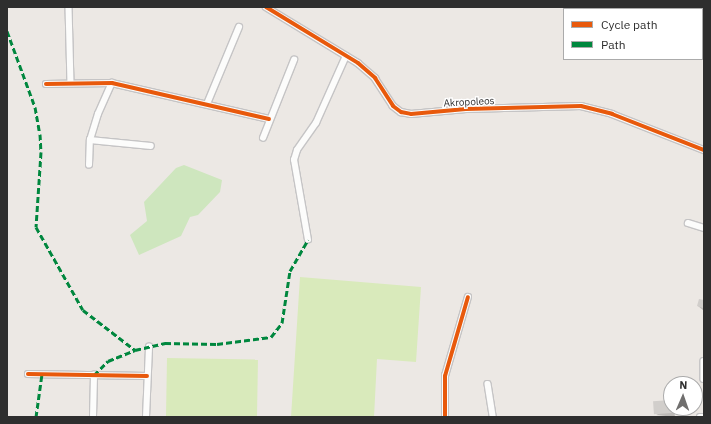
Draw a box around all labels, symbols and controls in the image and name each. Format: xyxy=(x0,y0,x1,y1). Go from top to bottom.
legend xyxy=(563,8,703,60)
text: Cycle path xyxy=(601,17,658,32)
text: Path xyxy=(601,37,626,52)
street label: Akropoleos xyxy=(443,95,495,109)
north arrow xyxy=(663,376,703,416)
text: N xyxy=(679,378,688,392)

